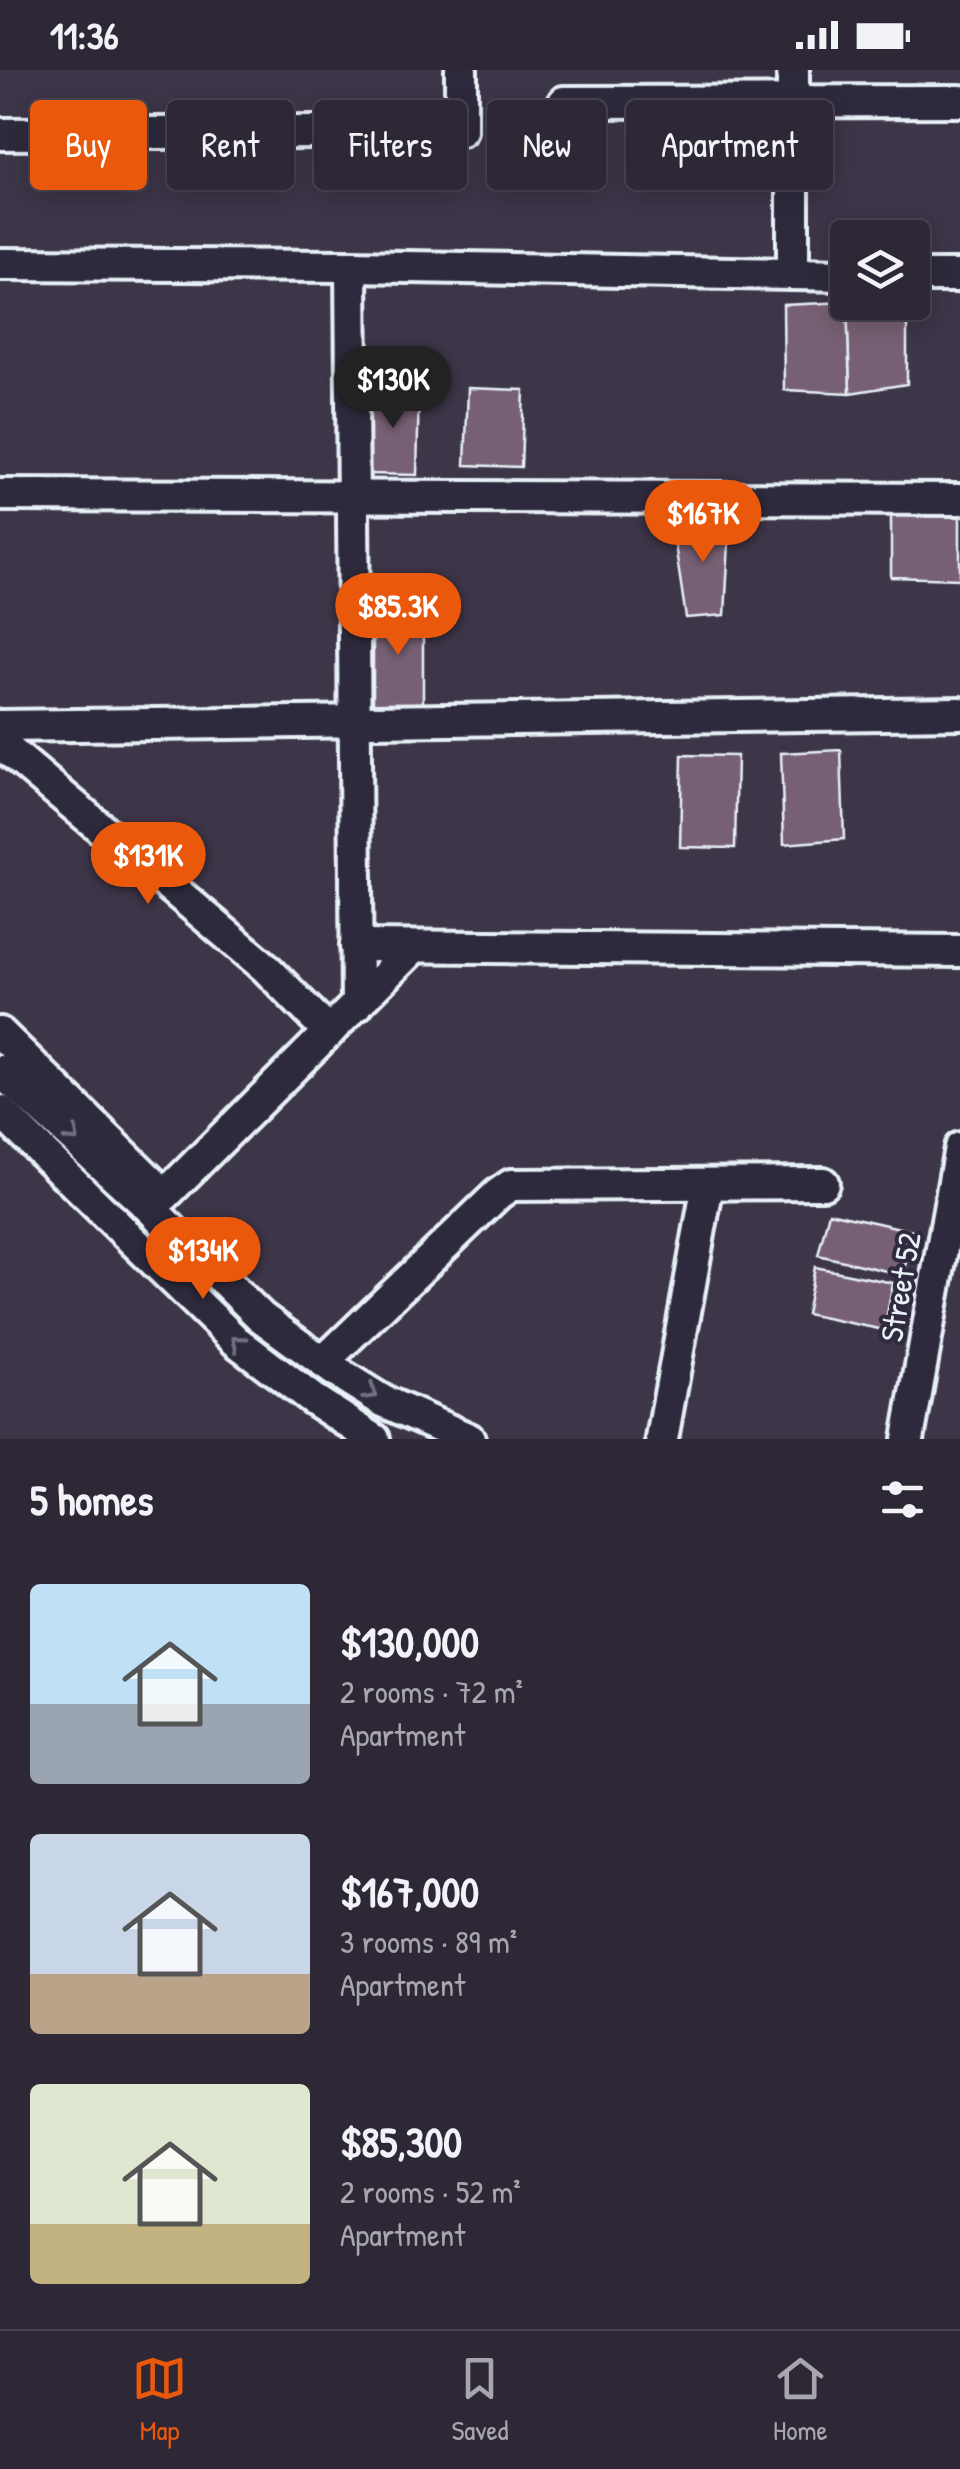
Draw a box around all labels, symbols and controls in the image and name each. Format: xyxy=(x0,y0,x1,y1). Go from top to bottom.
text: 11:36 xyxy=(50,9,119,61)
chip: Buy xyxy=(30,100,147,190)
chip: Rent xyxy=(167,100,294,190)
chip: Filters xyxy=(314,100,467,190)
chip: New xyxy=(487,100,606,190)
chip: Apartment xyxy=(626,100,833,190)
map controls xyxy=(830,220,930,320)
button: layers xyxy=(830,220,930,320)
pin: $130K xyxy=(323,346,463,431)
text: $130K xyxy=(356,357,430,400)
pin: $167K xyxy=(633,480,773,565)
text: $167K xyxy=(666,491,740,534)
pin: $85.3K xyxy=(317,573,479,658)
text: $85.3K xyxy=(357,584,439,627)
pin: $131K xyxy=(78,822,218,907)
text: $131K xyxy=(113,833,183,876)
one-way arrow xyxy=(61,1125,79,1143)
pin: $134K xyxy=(133,1217,273,1302)
text: $134K xyxy=(168,1228,238,1271)
street label: Street 52 xyxy=(869,1229,931,1345)
one-way arrow xyxy=(231,1335,249,1353)
one-way arrow xyxy=(360,1381,378,1400)
text: 5 homes xyxy=(30,1471,153,1528)
icon: filters xyxy=(875,1472,930,1527)
text: $130,000 xyxy=(340,1613,479,1670)
icon: home xyxy=(110,1624,230,1744)
text: 2 rooms · 72 m² xyxy=(340,1670,523,1713)
text: Apartment xyxy=(340,1713,465,1756)
text: $167,000 xyxy=(340,1863,479,1920)
icon: home xyxy=(110,1874,230,1994)
text: 3 rooms · 89 m² xyxy=(340,1920,517,1963)
text: Apartment xyxy=(340,1963,465,2006)
text: $85,300 xyxy=(340,2113,462,2170)
icon: home xyxy=(110,2124,230,2244)
text: 2 rooms · 52 m² xyxy=(340,2170,521,2213)
text: Apartment xyxy=(340,2213,465,2256)
tab: Map xyxy=(132,2351,187,2449)
tab: Saved xyxy=(451,2351,509,2449)
tab: Home xyxy=(773,2351,828,2449)

